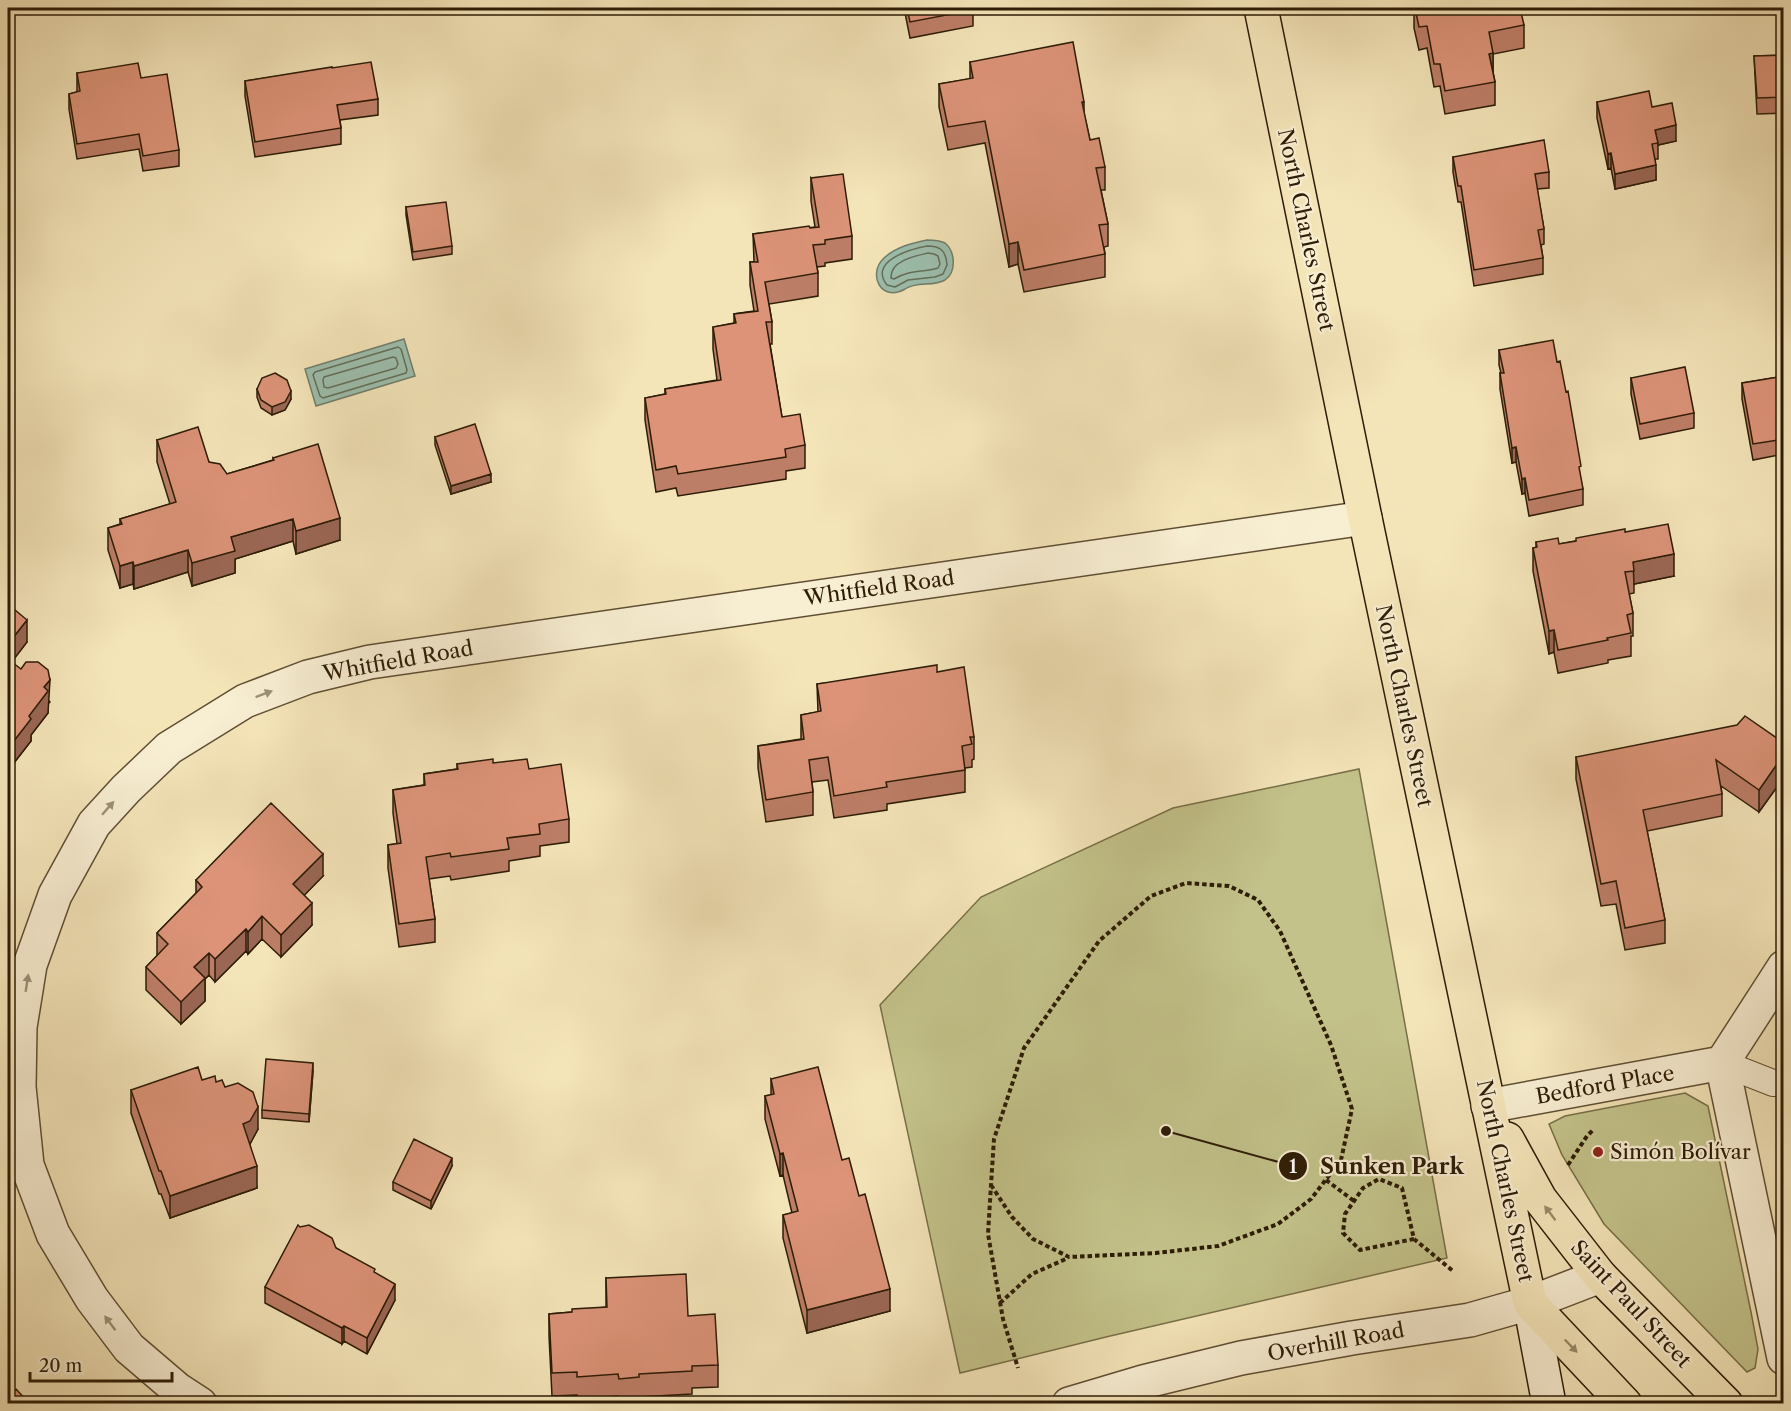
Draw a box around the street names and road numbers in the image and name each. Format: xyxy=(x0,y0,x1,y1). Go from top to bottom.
street label: North Charles Street xyxy=(1273,126,1340,334)
street label: Whitfield Road xyxy=(801,565,956,611)
street label: North Charles Street xyxy=(1371,602,1438,810)
street label: Whitfield Road xyxy=(320,635,475,686)
street label: Bedford Place xyxy=(1534,1060,1676,1109)
street label: North Charles Street xyxy=(1472,1077,1539,1285)
street label: Saint Paul Street xyxy=(1566,1235,1697,1373)
street label: Overhill Road xyxy=(1266,1317,1406,1366)

